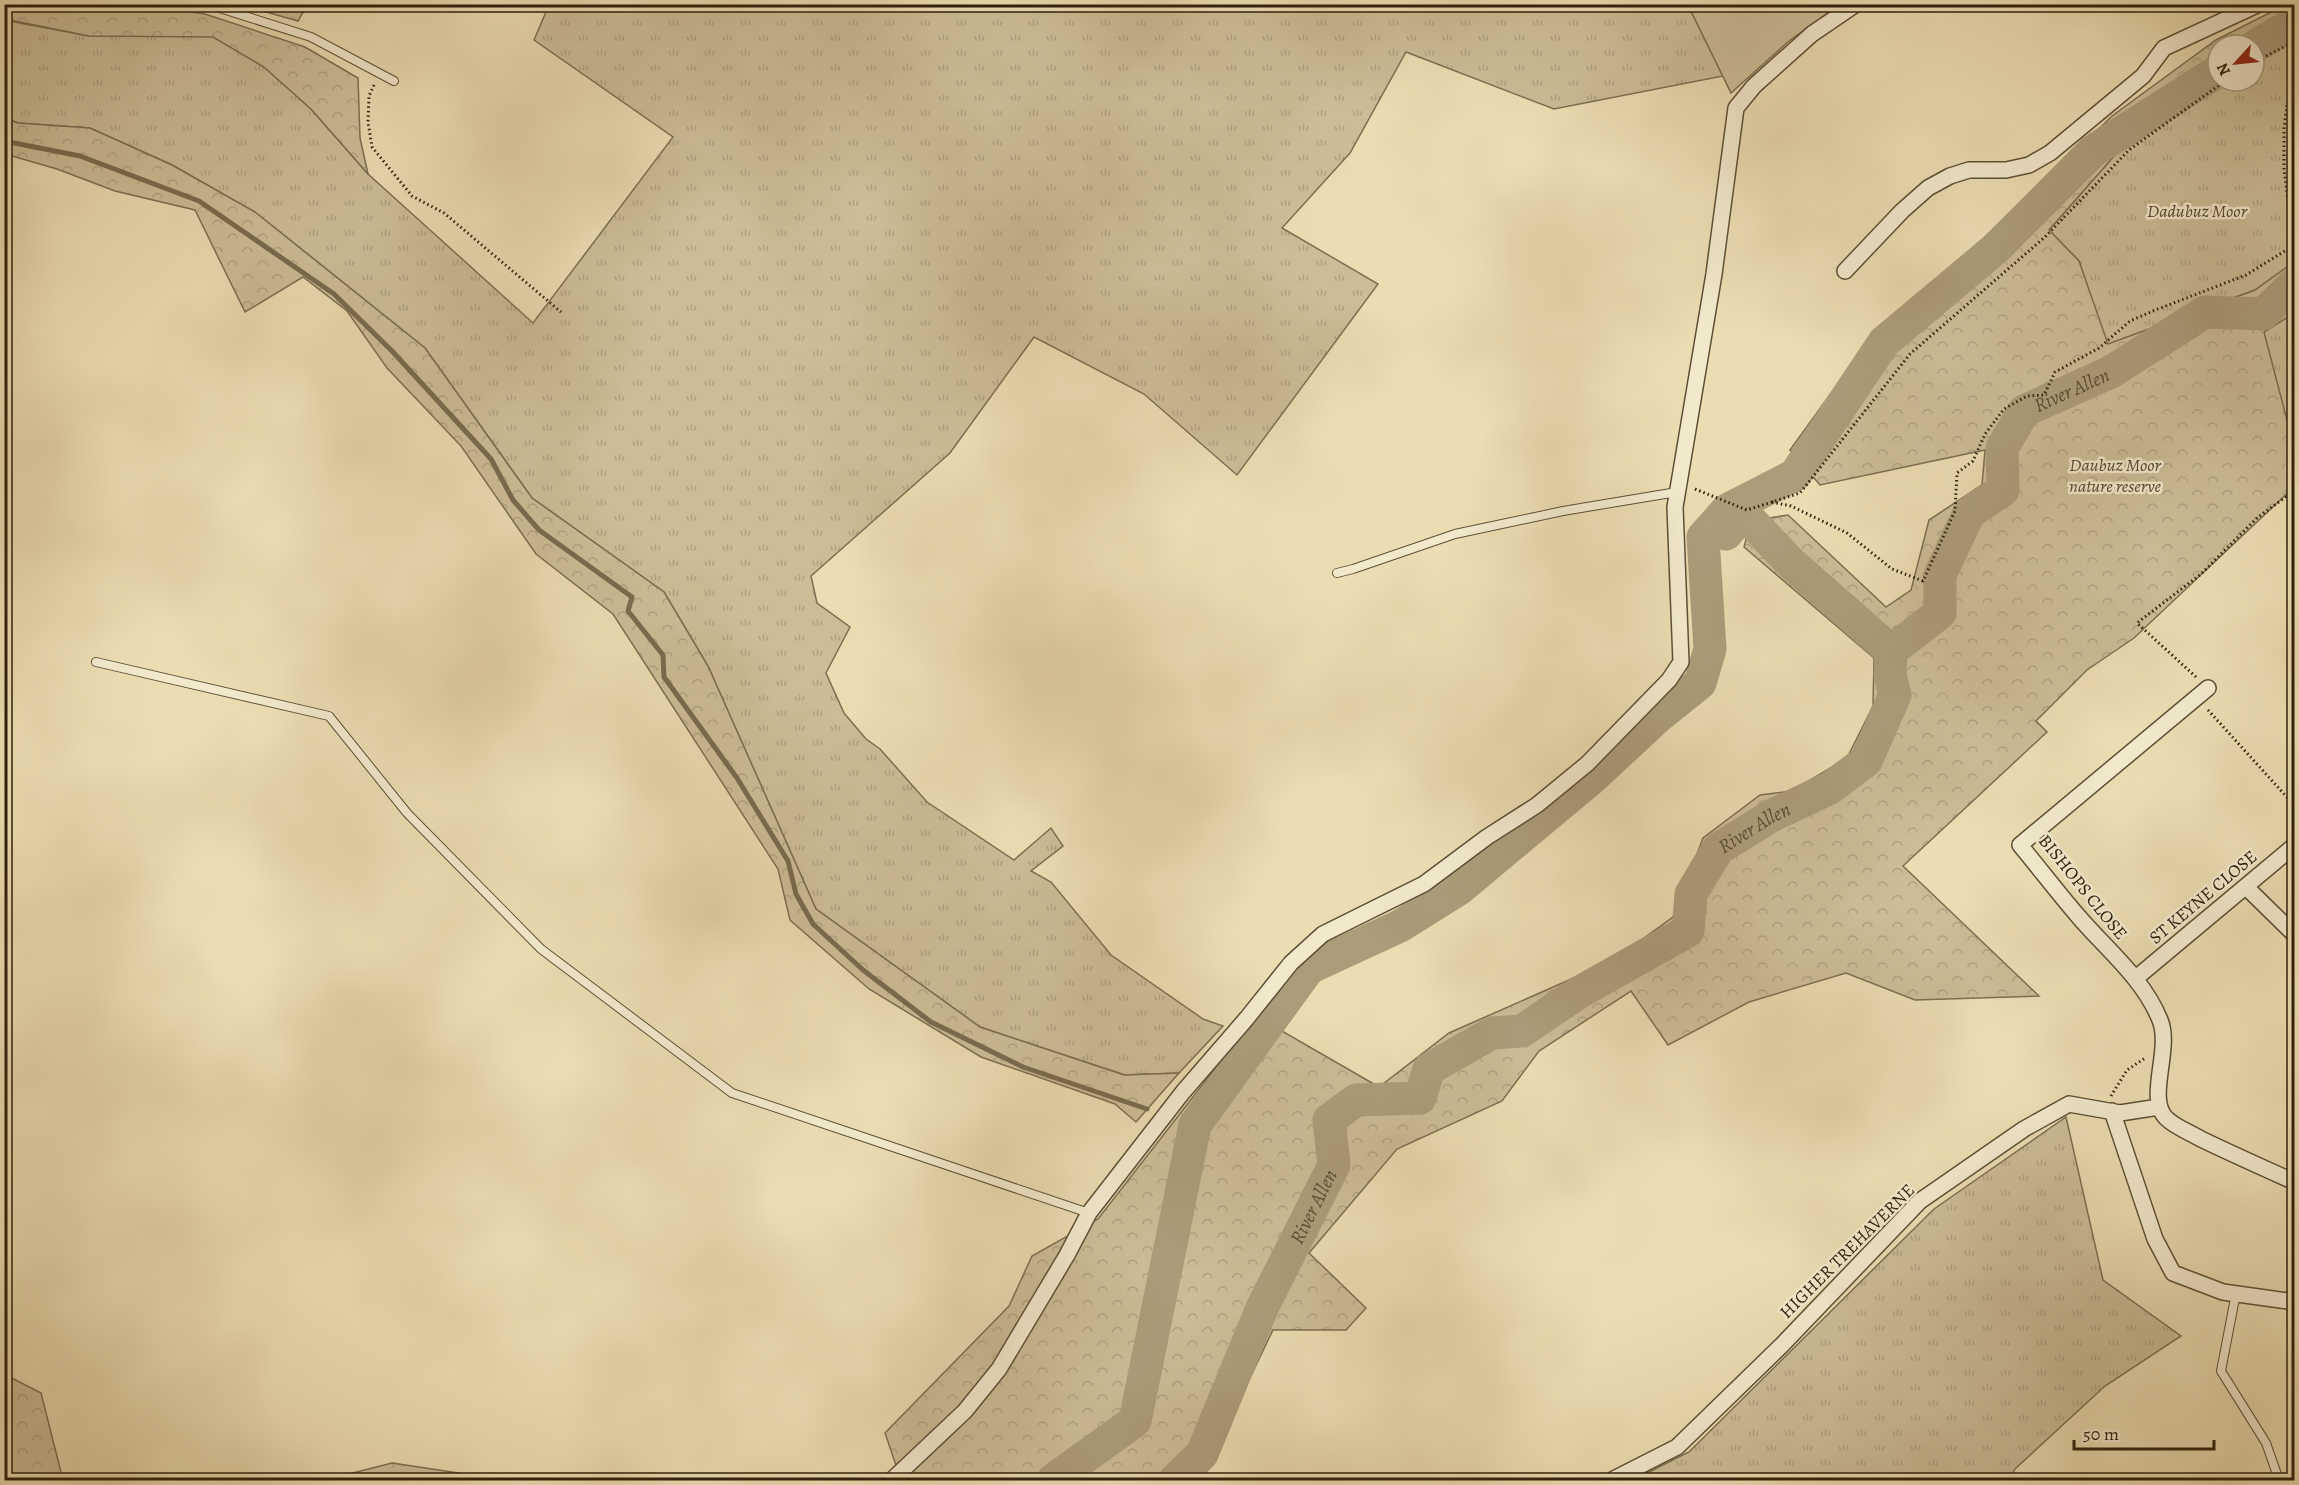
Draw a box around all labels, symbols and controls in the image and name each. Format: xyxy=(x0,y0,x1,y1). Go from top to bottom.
north arrow xyxy=(2206,33,2266,93)
text: N xyxy=(2211,59,2236,80)
park label: Dadubuz Moor xyxy=(2147,199,2248,223)
water label: River Allen xyxy=(2029,361,2114,418)
park label: Daubuz Moor nature reserve xyxy=(2069,453,2162,498)
water label: River Allen xyxy=(1713,795,1795,859)
street label: BISHOPS CLOSE xyxy=(2033,829,2133,945)
street label: ST KEYNE CLOSE xyxy=(2144,845,2262,949)
water label: River Allen xyxy=(1283,1165,1343,1248)
street label: HIGHER TREHAVERNE xyxy=(1774,1178,1920,1324)
scale bar xyxy=(2074,1413,2214,1451)
text: 50 m xyxy=(2083,1422,2119,1446)

